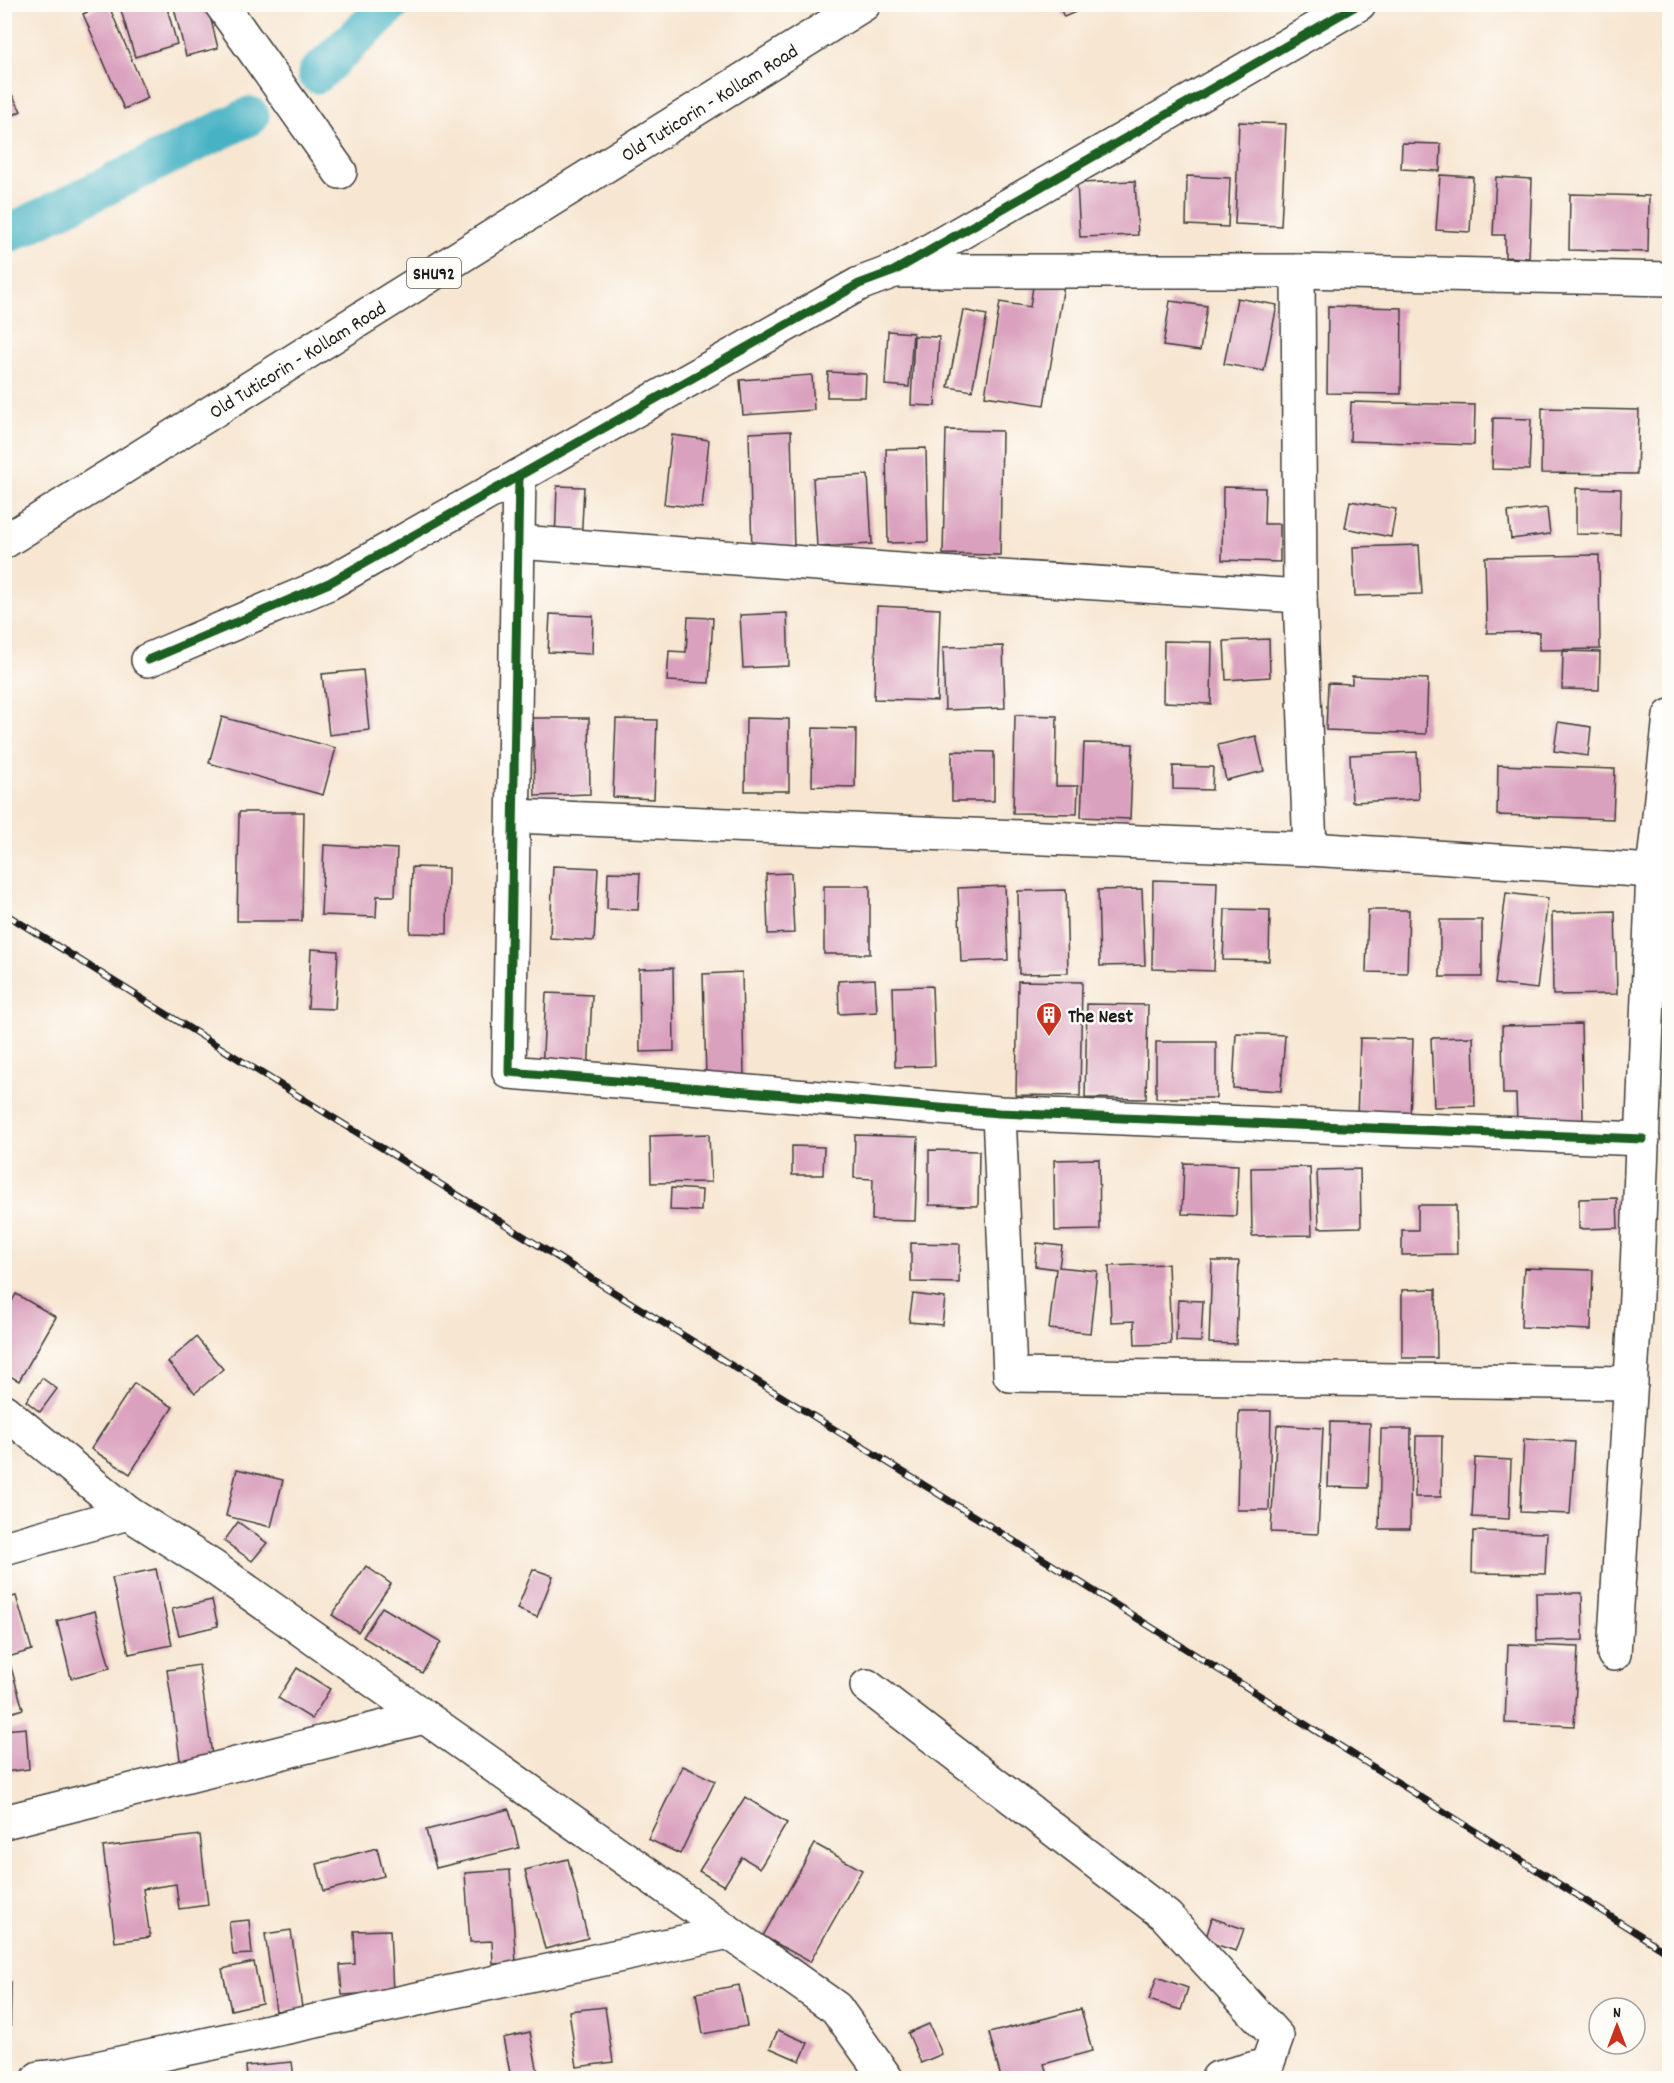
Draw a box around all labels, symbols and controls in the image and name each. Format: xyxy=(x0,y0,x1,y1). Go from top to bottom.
street label: Old Tuticorin - Kollam Road xyxy=(617,39,804,170)
road number: SHU92 xyxy=(407,258,461,288)
street label: Old Tuticorin - Kollam Road xyxy=(205,296,392,427)
building icon: The Nest xyxy=(1034,1000,1064,1038)
place label: The Nest xyxy=(1068,1004,1134,1032)
north arrow xyxy=(1587,1996,1647,2056)
text: N xyxy=(1613,2002,1621,2025)

